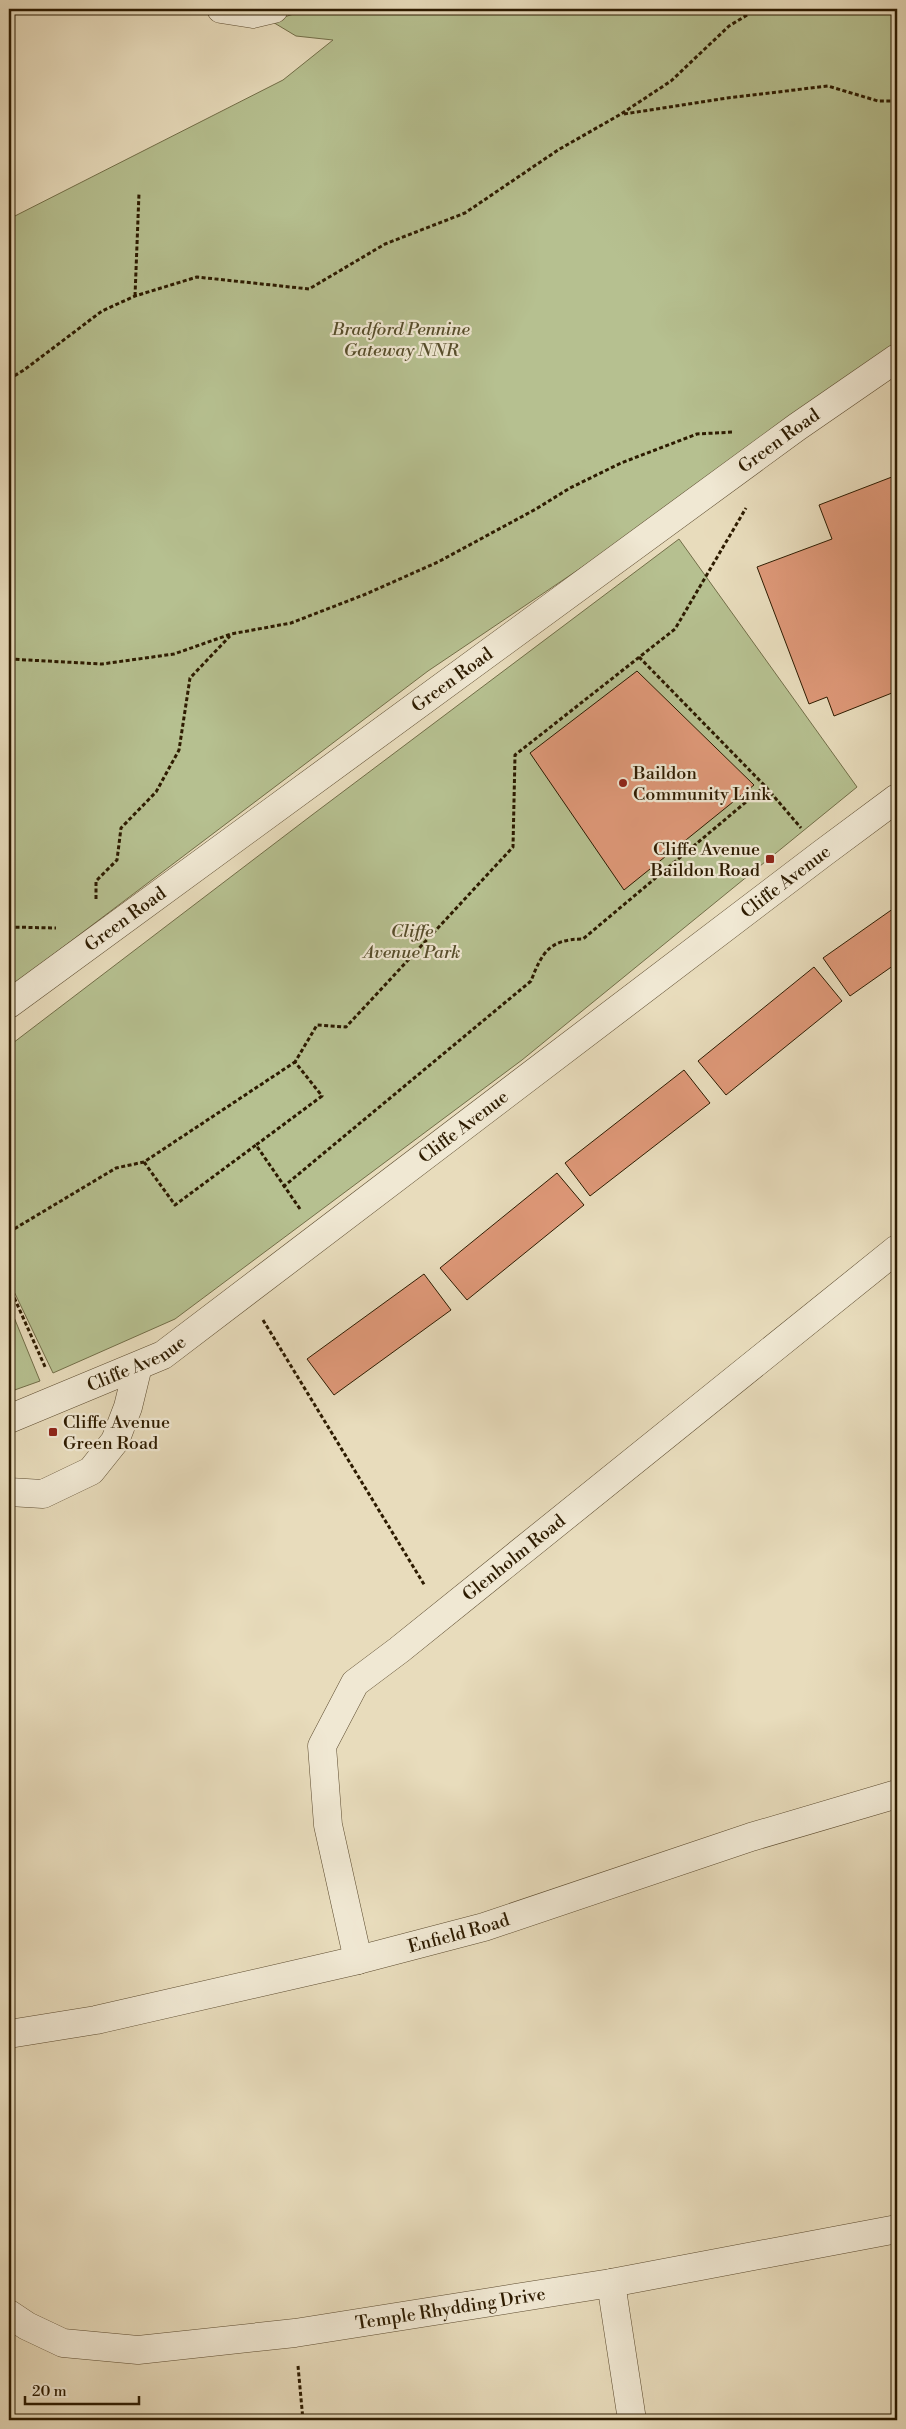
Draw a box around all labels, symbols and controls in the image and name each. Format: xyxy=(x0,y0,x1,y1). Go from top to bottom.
park label: Bradford Pennine Gateway NNR xyxy=(331,318,471,362)
street label: Green Road xyxy=(733,403,825,478)
street label: Green Road xyxy=(407,642,498,717)
place label: Baildon Community Link xyxy=(632,762,772,806)
marker: Baildon Community Link xyxy=(617,777,629,789)
place label: Cliffe Avenue Baildon Road xyxy=(649,838,761,882)
street label: Cliffe Avenue xyxy=(736,840,835,923)
marker: Cliffe Avenue Baildon Road xyxy=(764,853,776,865)
street label: Green Road xyxy=(80,881,171,956)
park label: Cliffe Avenue Park xyxy=(362,920,460,964)
street label: Cliffe Avenue xyxy=(414,1085,513,1168)
street label: Cliffe Avenue xyxy=(83,1330,190,1397)
place label: Cliffe Avenue Green Road xyxy=(63,1411,170,1455)
marker: Cliffe Avenue Green Road xyxy=(47,1426,59,1438)
street label: Glenholm Road xyxy=(458,1509,571,1606)
street label: Enfield Road xyxy=(405,1908,513,1958)
street label: Temple Rhydding Drive xyxy=(354,2282,547,2335)
scale bar xyxy=(25,2374,139,2406)
text: 20 m xyxy=(32,2382,67,2401)

